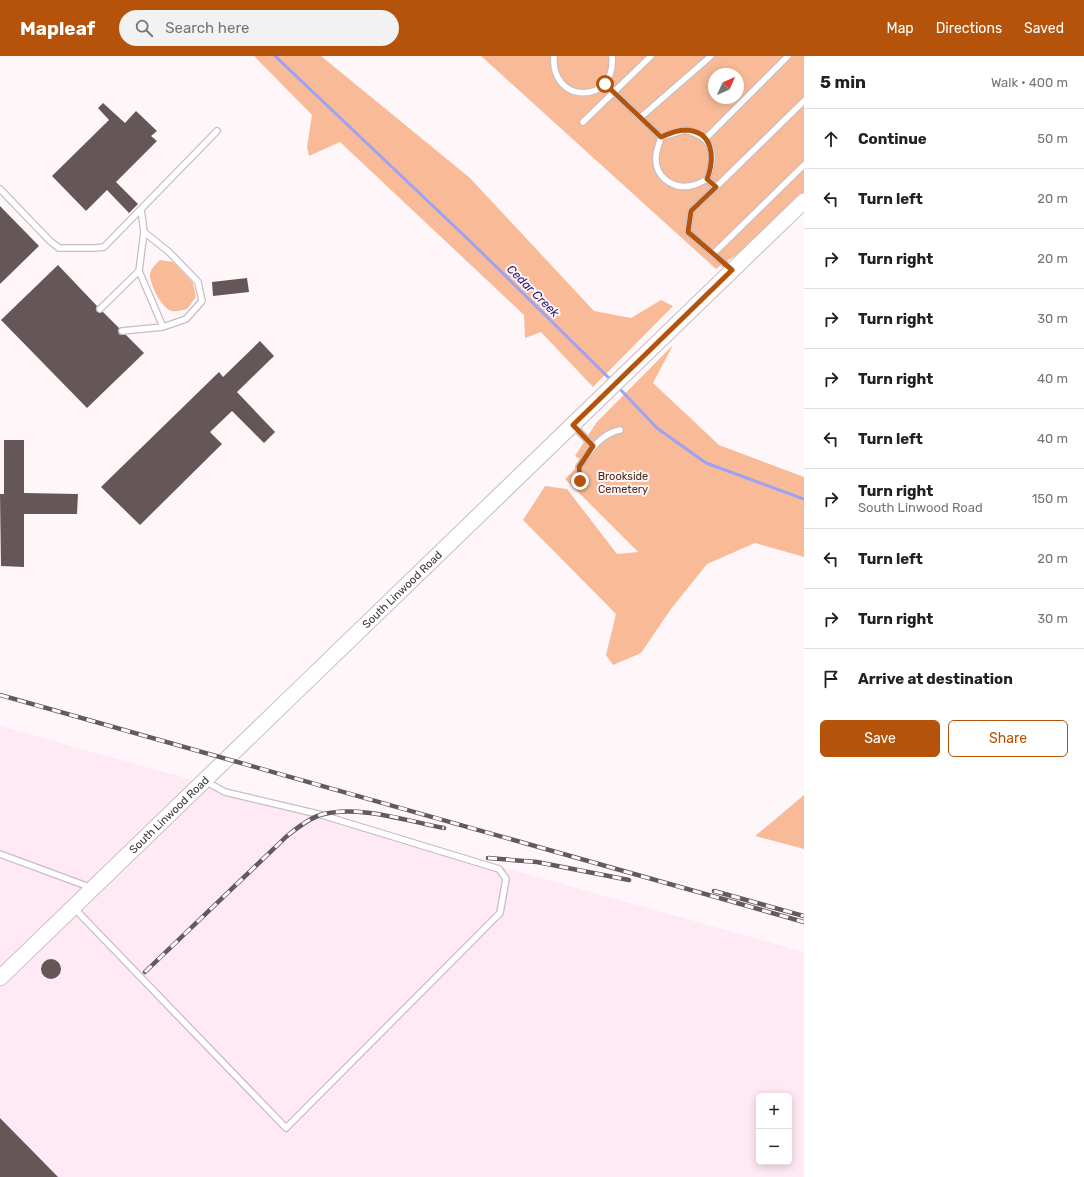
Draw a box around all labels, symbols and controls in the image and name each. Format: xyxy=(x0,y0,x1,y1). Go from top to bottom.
search box xyxy=(119,10,399,46)
text: Mapleaf xyxy=(20,17,95,40)
icon: search xyxy=(133,17,155,39)
text: Search here xyxy=(165,19,249,37)
text: Map xyxy=(887,20,914,37)
text: Directions xyxy=(936,20,1002,37)
text: Saved xyxy=(1024,20,1064,37)
north arrow xyxy=(708,68,744,104)
text: 5 min xyxy=(820,72,866,92)
route start xyxy=(596,75,614,93)
text: Walk · 400 m xyxy=(991,75,1068,90)
icon: ahead xyxy=(820,128,842,150)
text: Continue xyxy=(858,130,927,148)
text: 50 m xyxy=(1037,131,1068,146)
icon: left xyxy=(820,188,842,210)
text: Turn left xyxy=(858,190,923,208)
text: 20 m xyxy=(1037,191,1068,206)
icon: right xyxy=(820,248,842,270)
text: Turn right xyxy=(858,250,933,268)
text: 20 m xyxy=(1037,251,1068,266)
water label: Cedar Creek xyxy=(504,262,563,321)
icon: right xyxy=(820,308,842,330)
text: Turn right xyxy=(858,310,933,328)
text: 30 m xyxy=(1037,311,1068,326)
icon: right xyxy=(820,368,842,390)
text: Turn right xyxy=(858,370,933,388)
text: 40 m xyxy=(1037,371,1068,386)
icon: left xyxy=(820,428,842,450)
text: Turn left xyxy=(858,430,923,448)
text: 40 m xyxy=(1037,431,1068,446)
park label: Brookside Cemetery xyxy=(598,470,648,496)
route end xyxy=(571,472,589,490)
text: Turn right xyxy=(858,482,933,500)
icon: right xyxy=(820,488,842,510)
text: 150 m xyxy=(1032,491,1068,506)
text: South Linwood Road xyxy=(858,500,983,515)
street label: South Linwood Road xyxy=(359,548,444,631)
icon: left xyxy=(820,548,842,570)
text: Turn left xyxy=(858,550,923,568)
text: 20 m xyxy=(1037,551,1068,566)
icon: right xyxy=(820,608,842,630)
text: Turn right xyxy=(858,610,933,628)
text: 30 m xyxy=(1037,611,1068,626)
icon: arrive xyxy=(820,668,842,690)
text: Arrive at destination xyxy=(858,670,1013,688)
button: Save xyxy=(820,720,940,757)
button: Share xyxy=(948,720,1068,757)
street label: South Linwood Road xyxy=(126,773,211,856)
map controls xyxy=(756,1093,792,1165)
button: + xyxy=(756,1093,792,1129)
button: − xyxy=(756,1129,792,1165)

